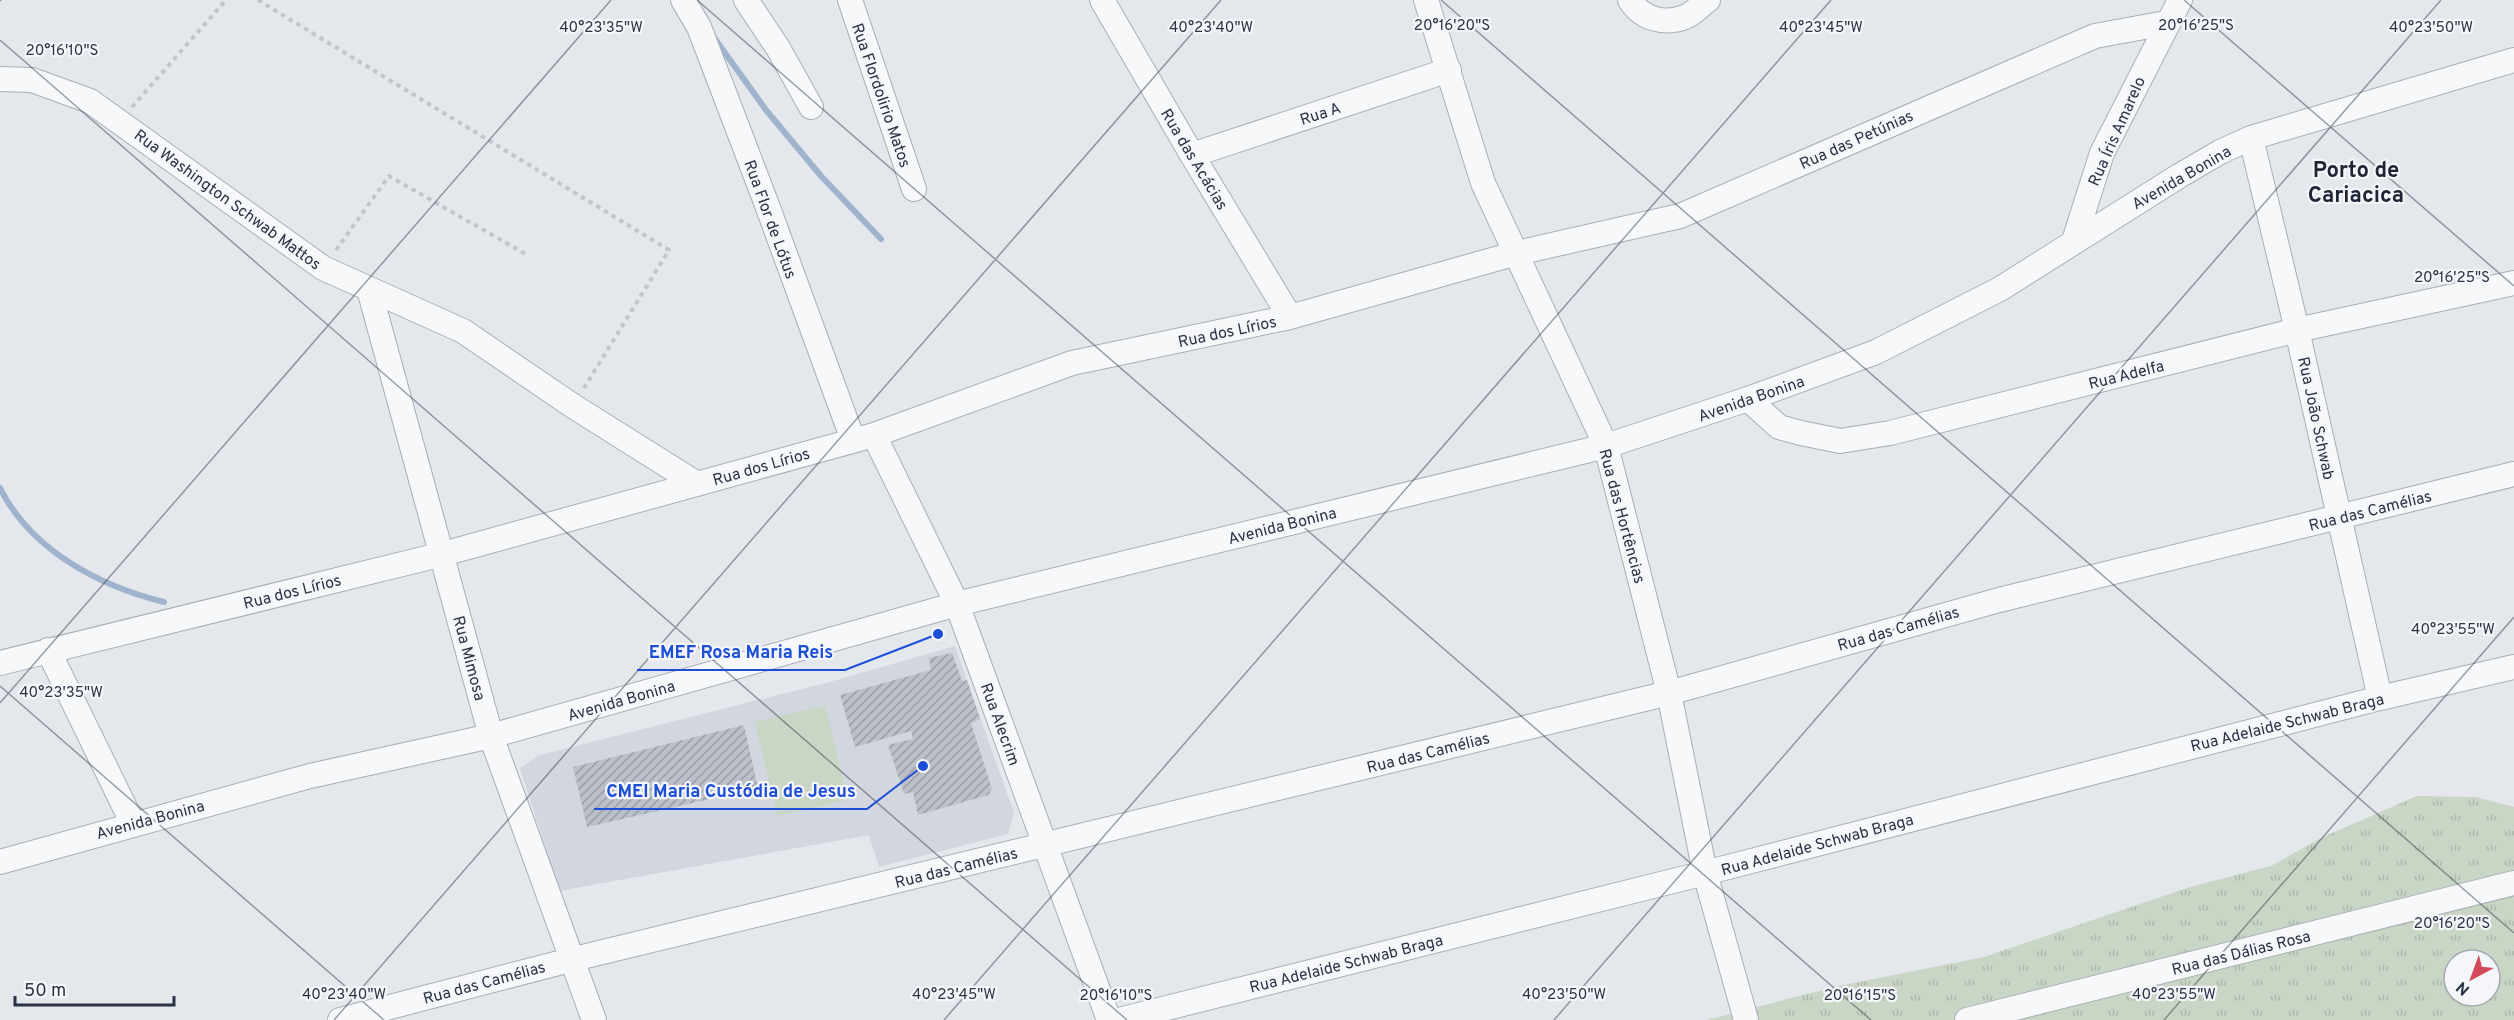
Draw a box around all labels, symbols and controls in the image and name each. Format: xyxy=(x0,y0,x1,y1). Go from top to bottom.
text: 20°16'20"S xyxy=(1414,17,1490,36)
text: 20°16'25"S xyxy=(2158,17,2234,36)
text: 40°23'35"W xyxy=(559,19,643,38)
text: 40°23'40"W xyxy=(1169,19,1253,38)
text: 40°23'45"W xyxy=(1779,19,1863,38)
text: 40°23'50"W xyxy=(2389,19,2473,38)
street label: Rua Flordolirio Matos xyxy=(846,21,914,170)
text: 20°16'10"S xyxy=(26,42,98,61)
street label: Rua Íris Amarelo xyxy=(2083,73,2151,190)
street label: Rua A xyxy=(1298,99,1344,131)
street label: Rua das Acácias xyxy=(1155,106,1231,214)
street label: Rua das Petúnias xyxy=(1797,107,1917,175)
street label: Rua Washington Schwab Mattos xyxy=(129,126,324,275)
street label: Avenida Bonina xyxy=(2129,142,2235,215)
street label: Rua Flor de Lótus xyxy=(738,157,800,282)
district label: Porto de Cariacica xyxy=(2308,158,2404,210)
text: 20°16'25"S xyxy=(2414,269,2490,288)
street label: Rua dos Lírios xyxy=(1176,313,1279,353)
street label: Rua João Schwab xyxy=(2292,355,2338,482)
street label: Rua Adelfa xyxy=(2087,357,2166,395)
street label: Avenida Bonina xyxy=(1696,372,1808,427)
street label: Rua dos Lírios xyxy=(711,444,812,491)
street label: Rua das Hortências xyxy=(1593,447,1649,586)
street label: Rua das Camélias xyxy=(2307,487,2434,537)
street label: Avenida Bonina xyxy=(1226,504,1339,550)
street label: Rua dos Lírios xyxy=(241,571,344,615)
street label: Rua das Camélias xyxy=(1835,603,1962,657)
street label: Rua Mimosa xyxy=(447,614,489,703)
text: 40°23'55"W xyxy=(2411,621,2495,640)
callout: EMEF Rosa Maria Reis xyxy=(637,634,845,670)
text: EMEF Rosa Maria Reis xyxy=(649,642,833,665)
street label: Avenida Bonina xyxy=(565,677,678,727)
street label: Rua Alecrim xyxy=(975,680,1023,769)
text: 40°23'35"W xyxy=(19,684,103,703)
street label: Rua Adelaide Schwab Braga xyxy=(2189,690,2386,758)
street label: Rua das Camélias xyxy=(1365,729,1492,779)
callout: CMEI Maria Custódia de Jesus xyxy=(594,773,867,809)
text: CMEI Maria Custódia de Jesus xyxy=(606,781,856,804)
street label: Avenida Bonina xyxy=(94,797,207,845)
street label: Rua Adelaide Schwab Braga xyxy=(1719,811,1916,881)
street label: Rua das Camélias xyxy=(893,844,1020,894)
text: 20°16'20"S xyxy=(2414,915,2490,934)
street label: Rua das Dálias Rosa xyxy=(2170,927,2313,981)
street label: Rua Adelaide Schwab Braga xyxy=(1248,931,1445,999)
north arrow xyxy=(2442,948,2502,1008)
street label: Rua das Camélias xyxy=(421,958,548,1010)
scale bar xyxy=(15,969,174,1007)
text: N xyxy=(2453,976,2474,999)
text: 50 m xyxy=(24,980,66,1003)
text: 40°23'40"W xyxy=(302,986,386,1005)
text: 40°23'45"W xyxy=(912,986,996,1005)
text: 40°23'50"W xyxy=(1522,986,1606,1005)
text: 40°23'55"W xyxy=(2132,986,2216,1005)
text: 20°16'10"S xyxy=(1080,987,1152,1006)
text: 20°16'15"S xyxy=(1824,987,1896,1006)

